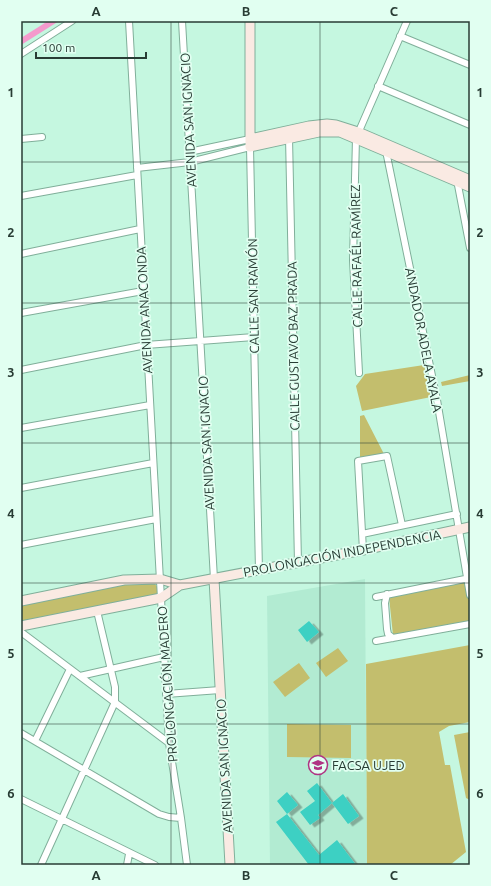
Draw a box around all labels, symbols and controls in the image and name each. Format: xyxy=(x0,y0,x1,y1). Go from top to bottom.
text: A xyxy=(91,4,101,18)
text: B xyxy=(242,4,251,18)
text: C xyxy=(390,4,399,18)
scale bar xyxy=(36,34,146,60)
text: 100 m xyxy=(42,41,75,54)
street label: AVENIDA SAN IGNACIO xyxy=(177,52,199,188)
text: 1 xyxy=(7,85,15,99)
text: 1 xyxy=(476,85,484,99)
street label: CALLE RAFAÉL RAMÍREZ xyxy=(347,184,364,328)
text: 2 xyxy=(7,225,15,239)
text: 2 xyxy=(476,225,484,239)
street label: CALLE SAN RAMÓN xyxy=(245,238,261,354)
street label: AVENIDA ANACONDA xyxy=(134,246,154,374)
street label: CALLE GUSTAVO BAZ PRADA xyxy=(285,261,301,431)
street label: ANDADOR ADELA AYALA xyxy=(403,267,445,414)
text: 3 xyxy=(7,365,15,379)
text: 3 xyxy=(476,365,484,379)
street label: AVENIDA SAN IGNACIO xyxy=(195,375,217,511)
text: 4 xyxy=(7,506,15,520)
text: 4 xyxy=(476,506,484,520)
street label: PROLONGACIÓN INDEPENDENCIA xyxy=(242,527,443,579)
street label: PROLONGACIÓN MADERO xyxy=(155,605,179,763)
text: 5 xyxy=(7,646,15,660)
text: 5 xyxy=(476,646,484,660)
street label: AVENIDA SAN IGNACIO xyxy=(213,698,235,834)
school or university icon: FACSA UJED xyxy=(307,754,329,776)
place label: FACSA UJED xyxy=(332,758,405,772)
text: 6 xyxy=(7,786,15,800)
text: 6 xyxy=(476,786,484,800)
text: A xyxy=(91,868,101,882)
text: B xyxy=(242,868,251,882)
text: C xyxy=(390,868,399,882)

